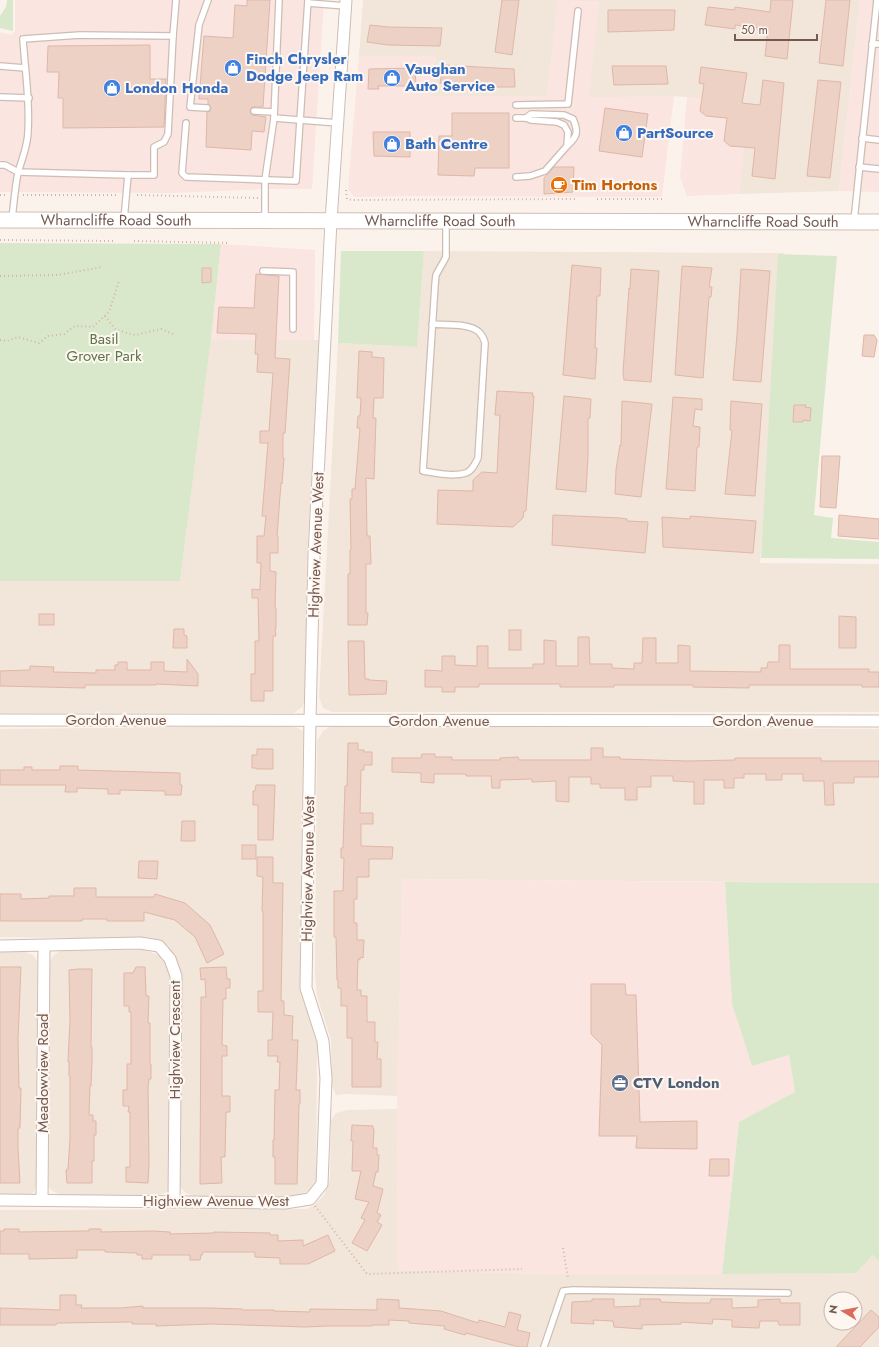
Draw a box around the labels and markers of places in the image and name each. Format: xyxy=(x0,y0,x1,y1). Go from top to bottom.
place label: Finch Chrysler Dodge Jeep Ram xyxy=(246,48,363,87)
shop icon: Finch Chrysler Dodge Jeep Ram xyxy=(223,58,243,78)
place label: Vaughan Auto Service xyxy=(404,58,496,97)
shop icon: Vaughan Auto Service xyxy=(382,68,402,88)
place label: London Honda xyxy=(125,77,228,99)
shop icon: London Honda xyxy=(102,78,122,98)
place label: PartSource xyxy=(637,122,714,144)
shop icon: PartSource xyxy=(614,123,634,143)
place label: Bath Centre xyxy=(405,133,488,155)
shop icon: Bath Centre xyxy=(382,134,402,154)
place label: Tim Hortons xyxy=(572,174,657,196)
cafe icon: Tim Hortons xyxy=(549,175,569,195)
place label: CTV London xyxy=(633,1072,720,1094)
office icon: CTV London xyxy=(610,1073,630,1093)

